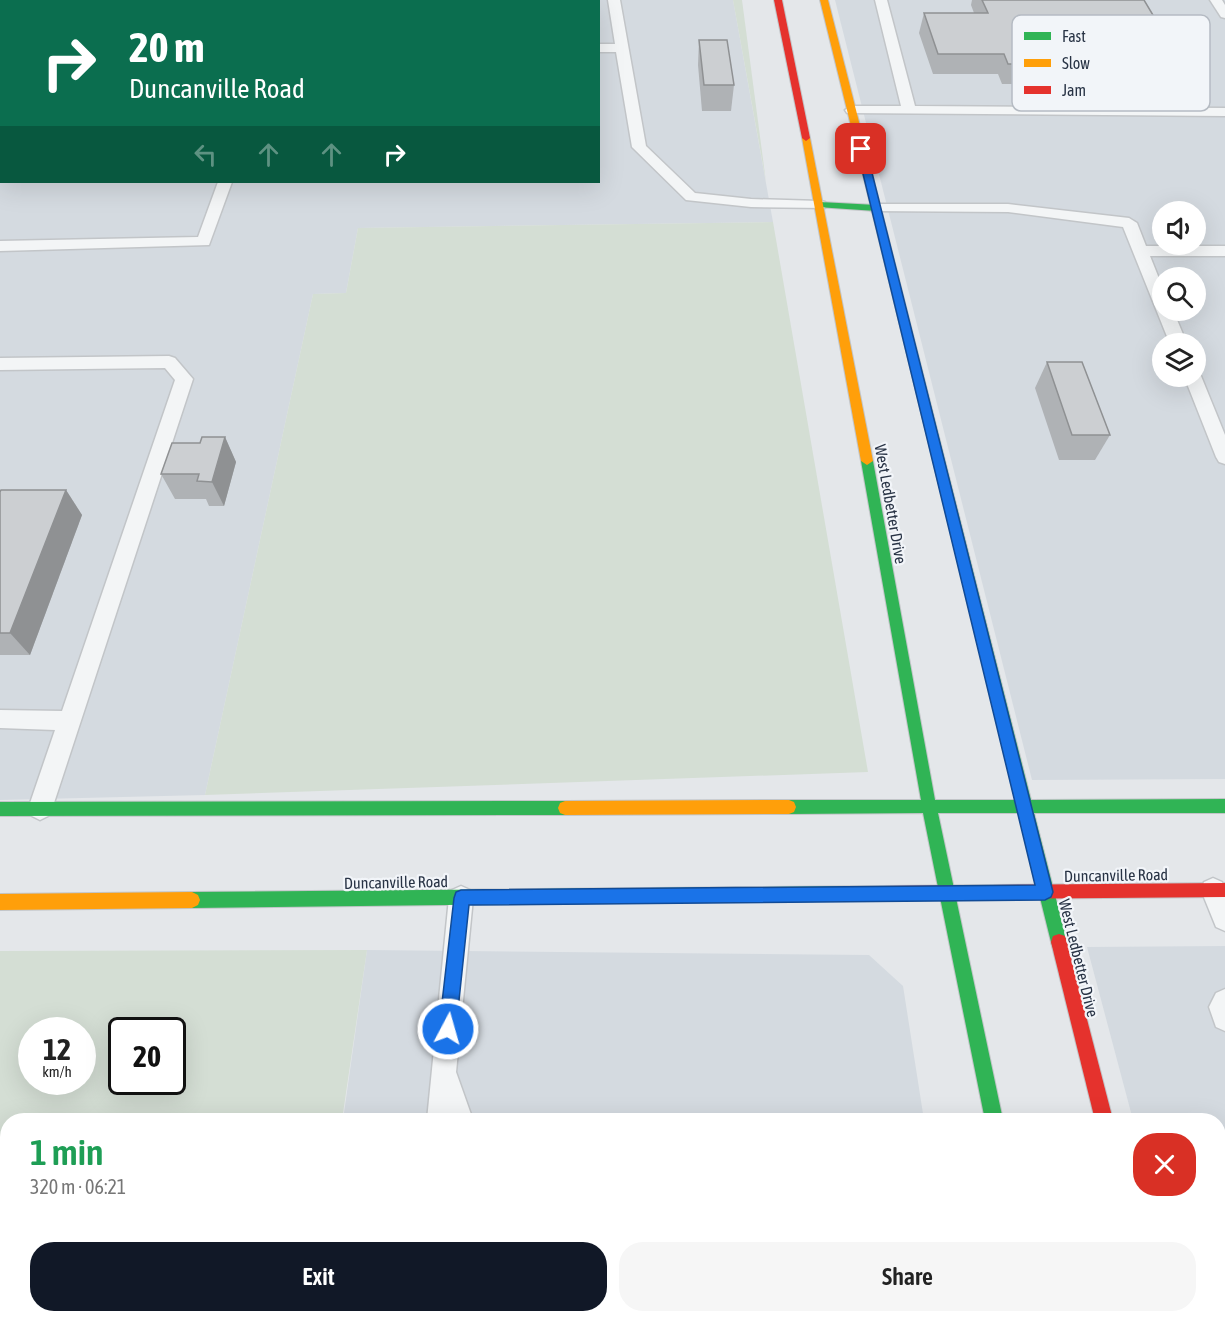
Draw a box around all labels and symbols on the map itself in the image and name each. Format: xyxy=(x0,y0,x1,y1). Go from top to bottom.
legend xyxy=(1012,15,1210,111)
text: Fast xyxy=(1062,27,1086,45)
text: Slow xyxy=(1062,54,1090,72)
text: Jam xyxy=(1062,81,1086,99)
pin xyxy=(835,123,886,174)
street label: West Ledbetter Drive xyxy=(872,443,910,565)
street label: Duncanville Road xyxy=(1064,865,1168,885)
street label: Duncanville Road xyxy=(344,872,448,892)
street label: West Ledbetter Drive xyxy=(1056,897,1102,1019)
position arrow xyxy=(416,997,480,1061)
speed limit sign: 20 xyxy=(108,1017,186,1095)

